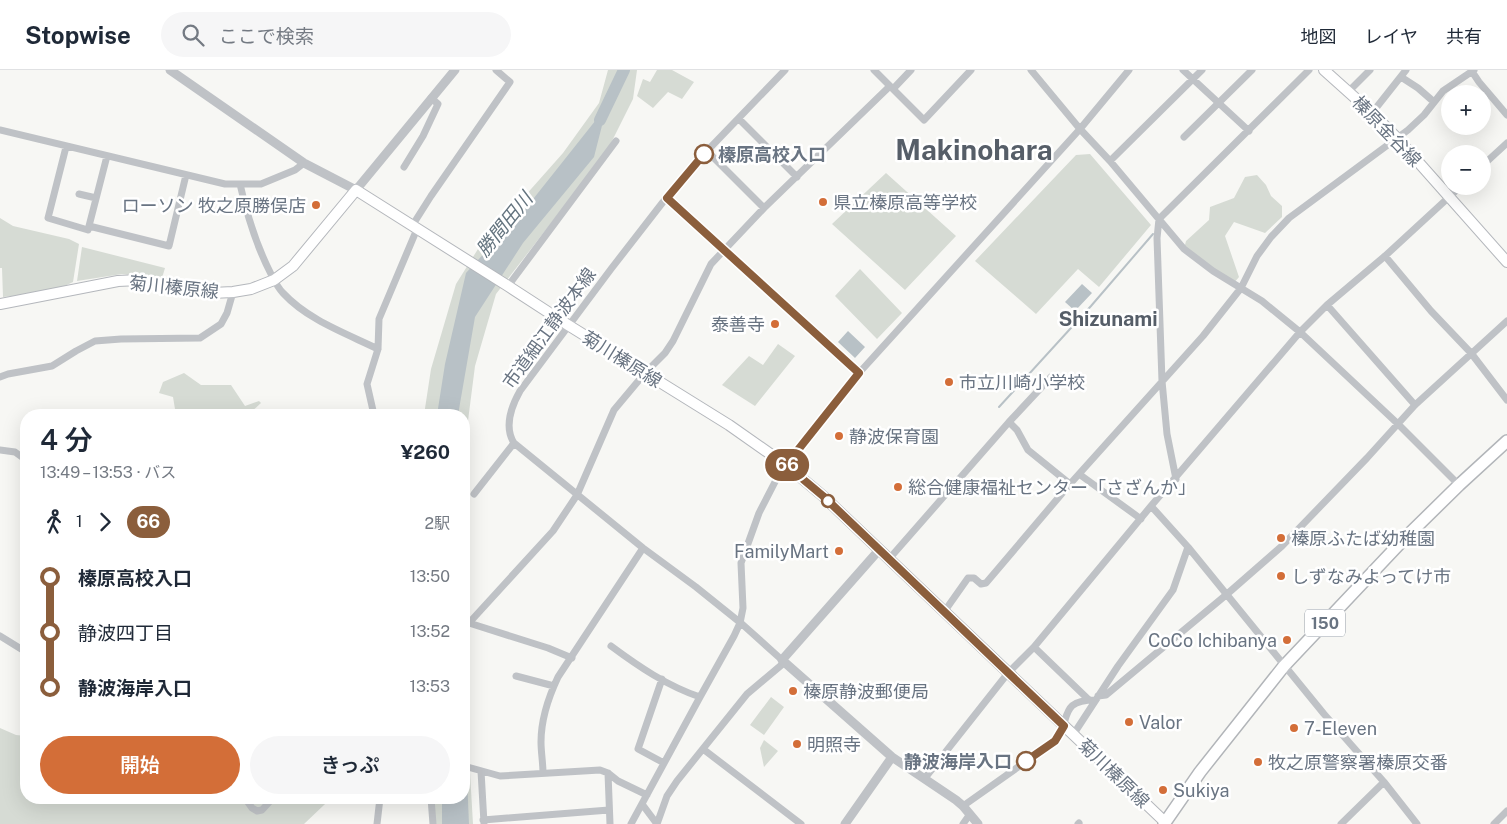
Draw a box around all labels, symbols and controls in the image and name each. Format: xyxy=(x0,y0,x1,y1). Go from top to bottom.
search box xyxy=(161,12,511,57)
text: Stopwise xyxy=(25,21,131,49)
icon: search xyxy=(179,21,207,49)
text: ここで検索 xyxy=(219,25,314,47)
text: 地図 xyxy=(1301,26,1337,47)
text: レイヤ xyxy=(1365,26,1418,47)
text: 共有 xyxy=(1446,26,1482,47)
map controls xyxy=(1441,85,1491,195)
button: + xyxy=(1441,85,1491,135)
street label: 榛原金谷線 xyxy=(1348,91,1426,171)
district label: Makinohara xyxy=(895,133,1053,166)
marker: 榛原高校入口 xyxy=(694,144,714,164)
place label: 榛原高校入口 xyxy=(718,144,826,165)
button: − xyxy=(1441,145,1491,195)
water label: 勝間田川 xyxy=(472,186,538,260)
place label: 県立榛原高等学校 xyxy=(833,192,977,213)
place label: ローソン 牧之原勝俣店 xyxy=(122,195,306,216)
marker: 県立榛原高等学校 xyxy=(817,196,829,208)
marker: ローソン 牧之原勝俣店 xyxy=(310,199,322,211)
street label: 市道細江静波本線 xyxy=(498,264,600,392)
street label: 菊川榛原線 xyxy=(128,272,220,302)
district label: Shizunami xyxy=(1058,307,1158,331)
place label: 泰善寺 xyxy=(711,314,765,335)
marker: 泰善寺 xyxy=(769,318,781,330)
street label: 菊川榛原線 xyxy=(578,326,666,392)
place label: 市立川崎小学校 xyxy=(959,372,1085,393)
marker: 市立川崎小学校 xyxy=(943,376,955,388)
text: 4 分 xyxy=(40,423,93,456)
place label: 静波保育園 xyxy=(849,426,939,447)
marker: 静波保育園 xyxy=(833,430,845,442)
text: ¥260 xyxy=(401,441,450,463)
line badge: 66 xyxy=(764,449,810,481)
text: 66 xyxy=(775,454,799,475)
text: 13:49 – 13:53 · バス xyxy=(40,463,176,482)
place label: 総合健康福祉センター「さざんか」 xyxy=(908,477,1196,498)
marker: 総合健康福祉センター「さざんか」 xyxy=(892,481,904,493)
unlabelled marker xyxy=(821,494,835,508)
icon: walk xyxy=(40,508,68,536)
icon: forward xyxy=(91,508,119,536)
text: 66 xyxy=(137,511,160,532)
text: 1 xyxy=(76,512,83,531)
text: 2駅 xyxy=(424,514,450,533)
place label: 榛原ふたば幼稚園 xyxy=(1291,528,1435,549)
marker: 榛原ふたば幼稚園 xyxy=(1275,532,1287,544)
place label: FamilyMart xyxy=(734,541,829,562)
marker: FamilyMart xyxy=(833,545,845,557)
place label: しずなみよってけ市 xyxy=(1291,566,1451,587)
text: 榛原高校入口 xyxy=(78,567,192,589)
text: 13:50 xyxy=(410,567,450,586)
marker: しずなみよってけ市 xyxy=(1275,570,1287,582)
road number: 150 xyxy=(1305,610,1345,636)
text: 静波四丁目 xyxy=(78,622,173,644)
text: 13:52 xyxy=(410,622,450,641)
place label: CoCo Ichibanya xyxy=(1148,630,1277,651)
marker: CoCo Ichibanya xyxy=(1281,634,1293,646)
text: 静波海岸入口 xyxy=(78,677,192,699)
text: 13:53 xyxy=(409,677,450,696)
place label: 榛原静波郵便局 xyxy=(803,681,929,702)
marker: 榛原静波郵便局 xyxy=(787,685,799,697)
place label: Valor xyxy=(1139,712,1183,733)
marker: Valor xyxy=(1123,716,1135,728)
place label: 7-Eleven xyxy=(1304,718,1377,739)
marker: 7-Eleven xyxy=(1288,722,1300,734)
place label: 明照寺 xyxy=(807,734,861,755)
street label: 菊川榛原線 xyxy=(1074,734,1154,812)
button: 開始 xyxy=(40,736,240,794)
button: きっぷ xyxy=(250,736,450,794)
marker: 明照寺 xyxy=(791,738,803,750)
place label: 静波海岸入口 xyxy=(904,751,1012,772)
marker: 静波海岸入口 xyxy=(1016,751,1036,771)
place label: 牧之原警察署榛原交番 xyxy=(1268,752,1448,773)
marker: 牧之原警察署榛原交番 xyxy=(1252,756,1264,768)
place label: Sukiya xyxy=(1173,780,1230,801)
marker: Sukiya xyxy=(1157,784,1169,796)

